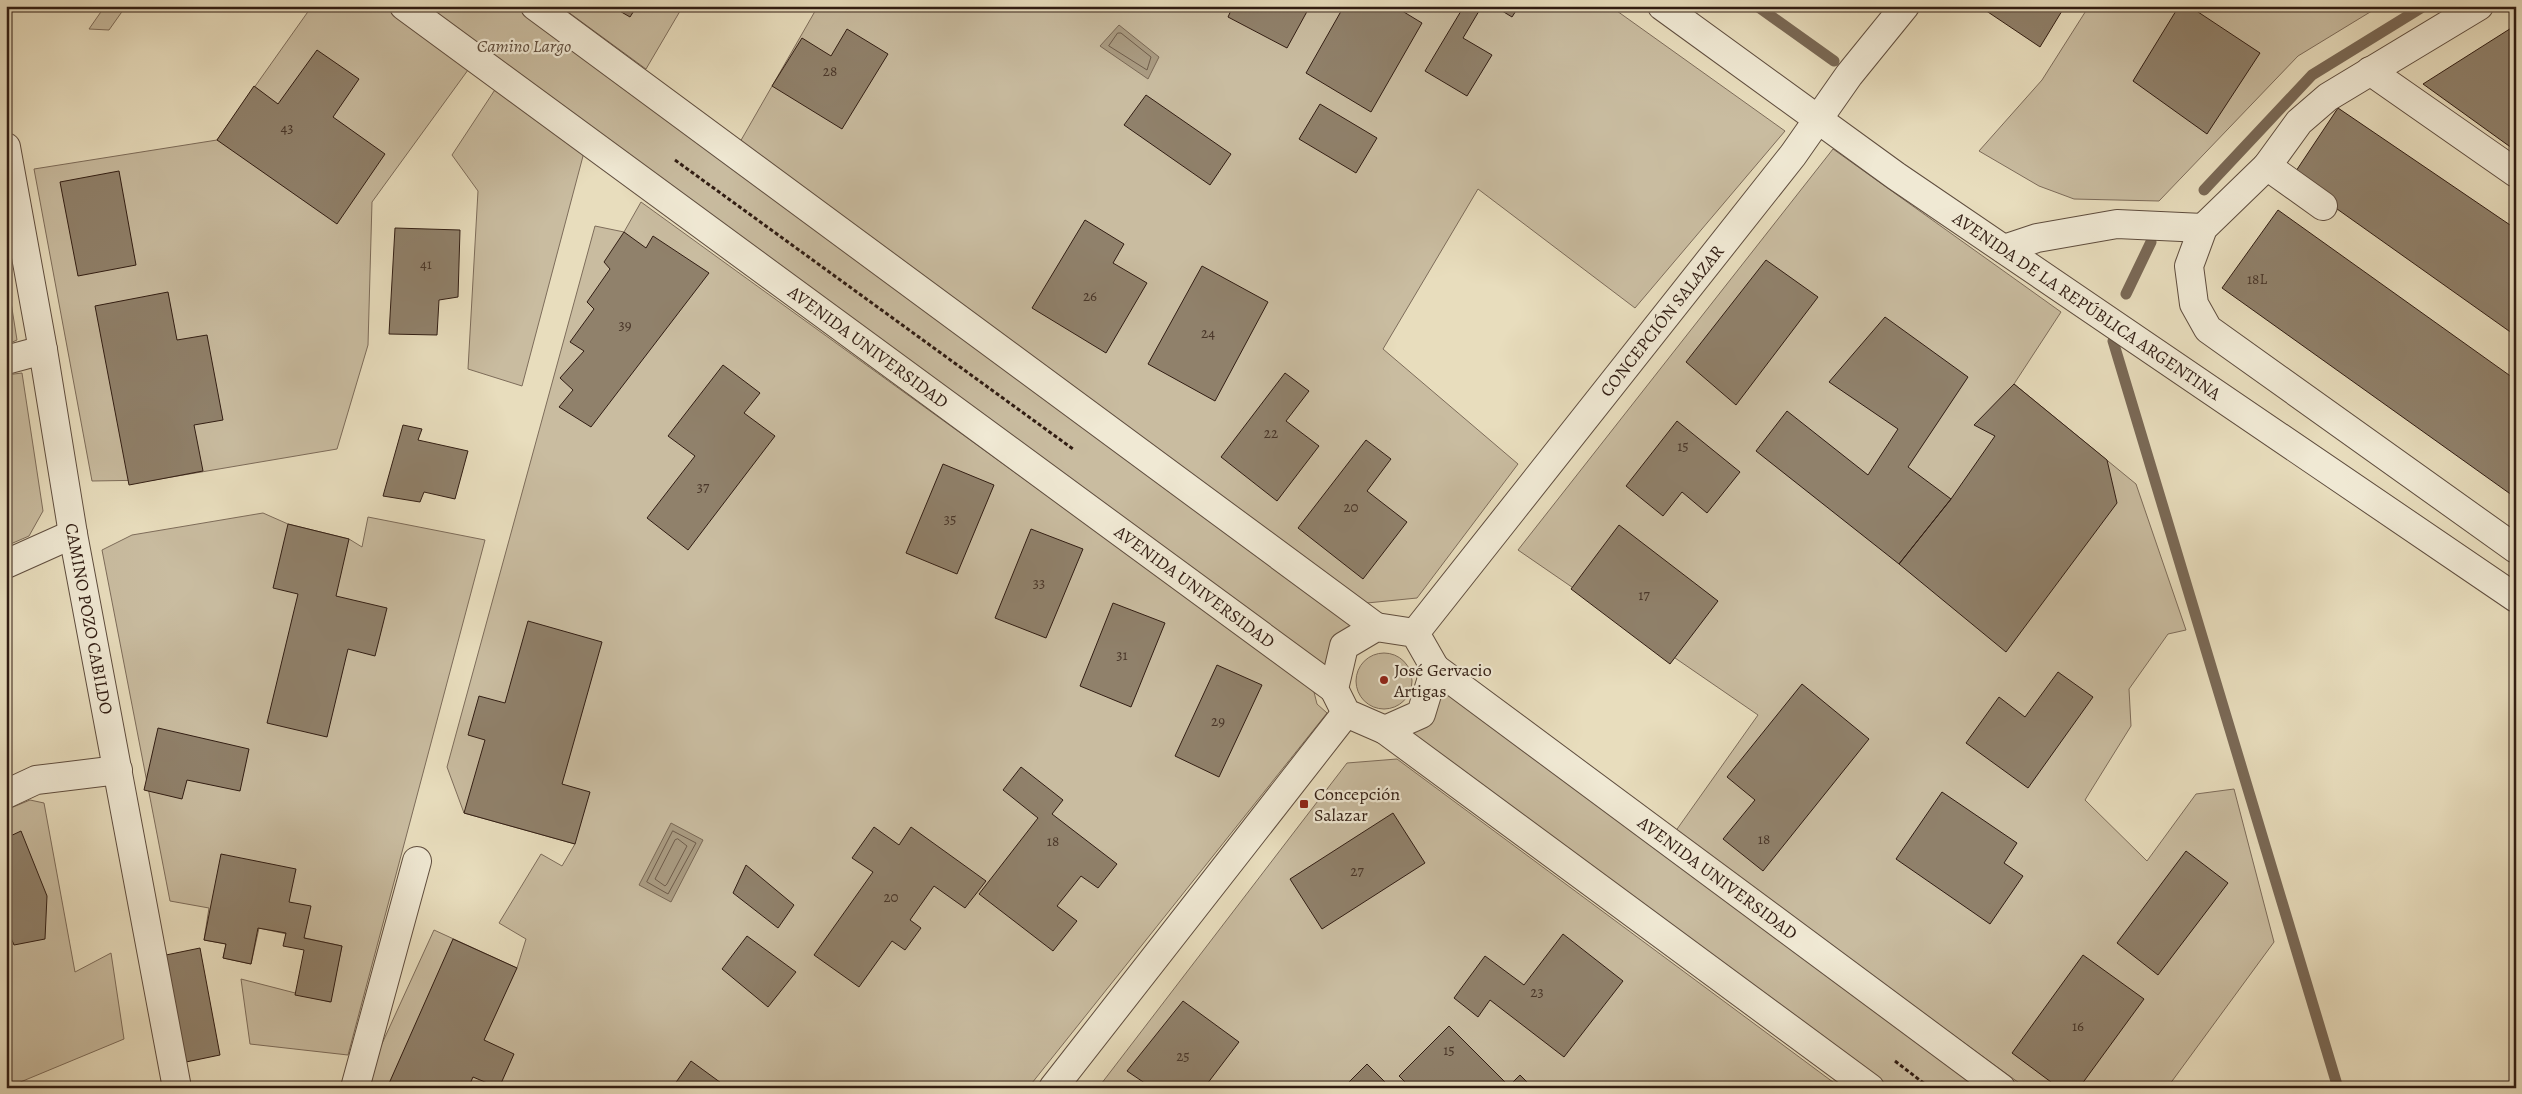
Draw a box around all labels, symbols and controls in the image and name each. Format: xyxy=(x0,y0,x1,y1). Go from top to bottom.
park label: Camino Largo xyxy=(477,34,571,58)
house number: 28 xyxy=(823,61,837,81)
house number: 43 xyxy=(280,118,294,138)
street label: AVENIDA DE LA REPÚBLICA ARGENTINA xyxy=(1947,206,2226,406)
street label: CONCEPCIÓN SALAZAR xyxy=(1594,240,1729,402)
house number: 41 xyxy=(420,254,432,274)
house number: 18L xyxy=(2247,269,2267,289)
street label: AVENIDA UNIVERSIDAD xyxy=(782,279,953,414)
house number: 26 xyxy=(1083,286,1097,306)
house number: 39 xyxy=(618,315,632,335)
house number: 24 xyxy=(1201,323,1215,343)
house number: 22 xyxy=(1264,423,1278,443)
house number: 15 xyxy=(1677,436,1689,456)
house number: 37 xyxy=(697,477,710,497)
house number: 20 xyxy=(1343,497,1359,517)
house number: 35 xyxy=(944,509,956,529)
street label: AVENIDA UNIVERSIDAD xyxy=(1109,519,1280,654)
street label: CAMINO POZO CABILDO xyxy=(59,521,119,716)
house number: 33 xyxy=(1033,573,1045,593)
house number: 17 xyxy=(1638,585,1650,605)
house number: 31 xyxy=(1116,645,1128,665)
place label: José Gervacio Artigas xyxy=(1393,658,1492,703)
marker: José Gervacio Artigas xyxy=(1378,674,1390,686)
house number: 29 xyxy=(1211,711,1225,731)
place label: Concepción Salazar xyxy=(1314,782,1400,827)
marker: Concepción Salazar xyxy=(1298,798,1310,810)
street label: AVENIDA UNIVERSIDAD xyxy=(1632,810,1803,945)
house number: 18 xyxy=(1758,829,1770,849)
house number: 18 xyxy=(1047,831,1059,851)
house number: 27 xyxy=(1350,861,1364,881)
house number: 20 xyxy=(883,887,899,907)
house number: 23 xyxy=(1530,982,1544,1002)
house number: 16 xyxy=(2072,1016,2084,1036)
house number: 15 xyxy=(1443,1040,1455,1060)
house number: 25 xyxy=(1176,1046,1190,1066)

